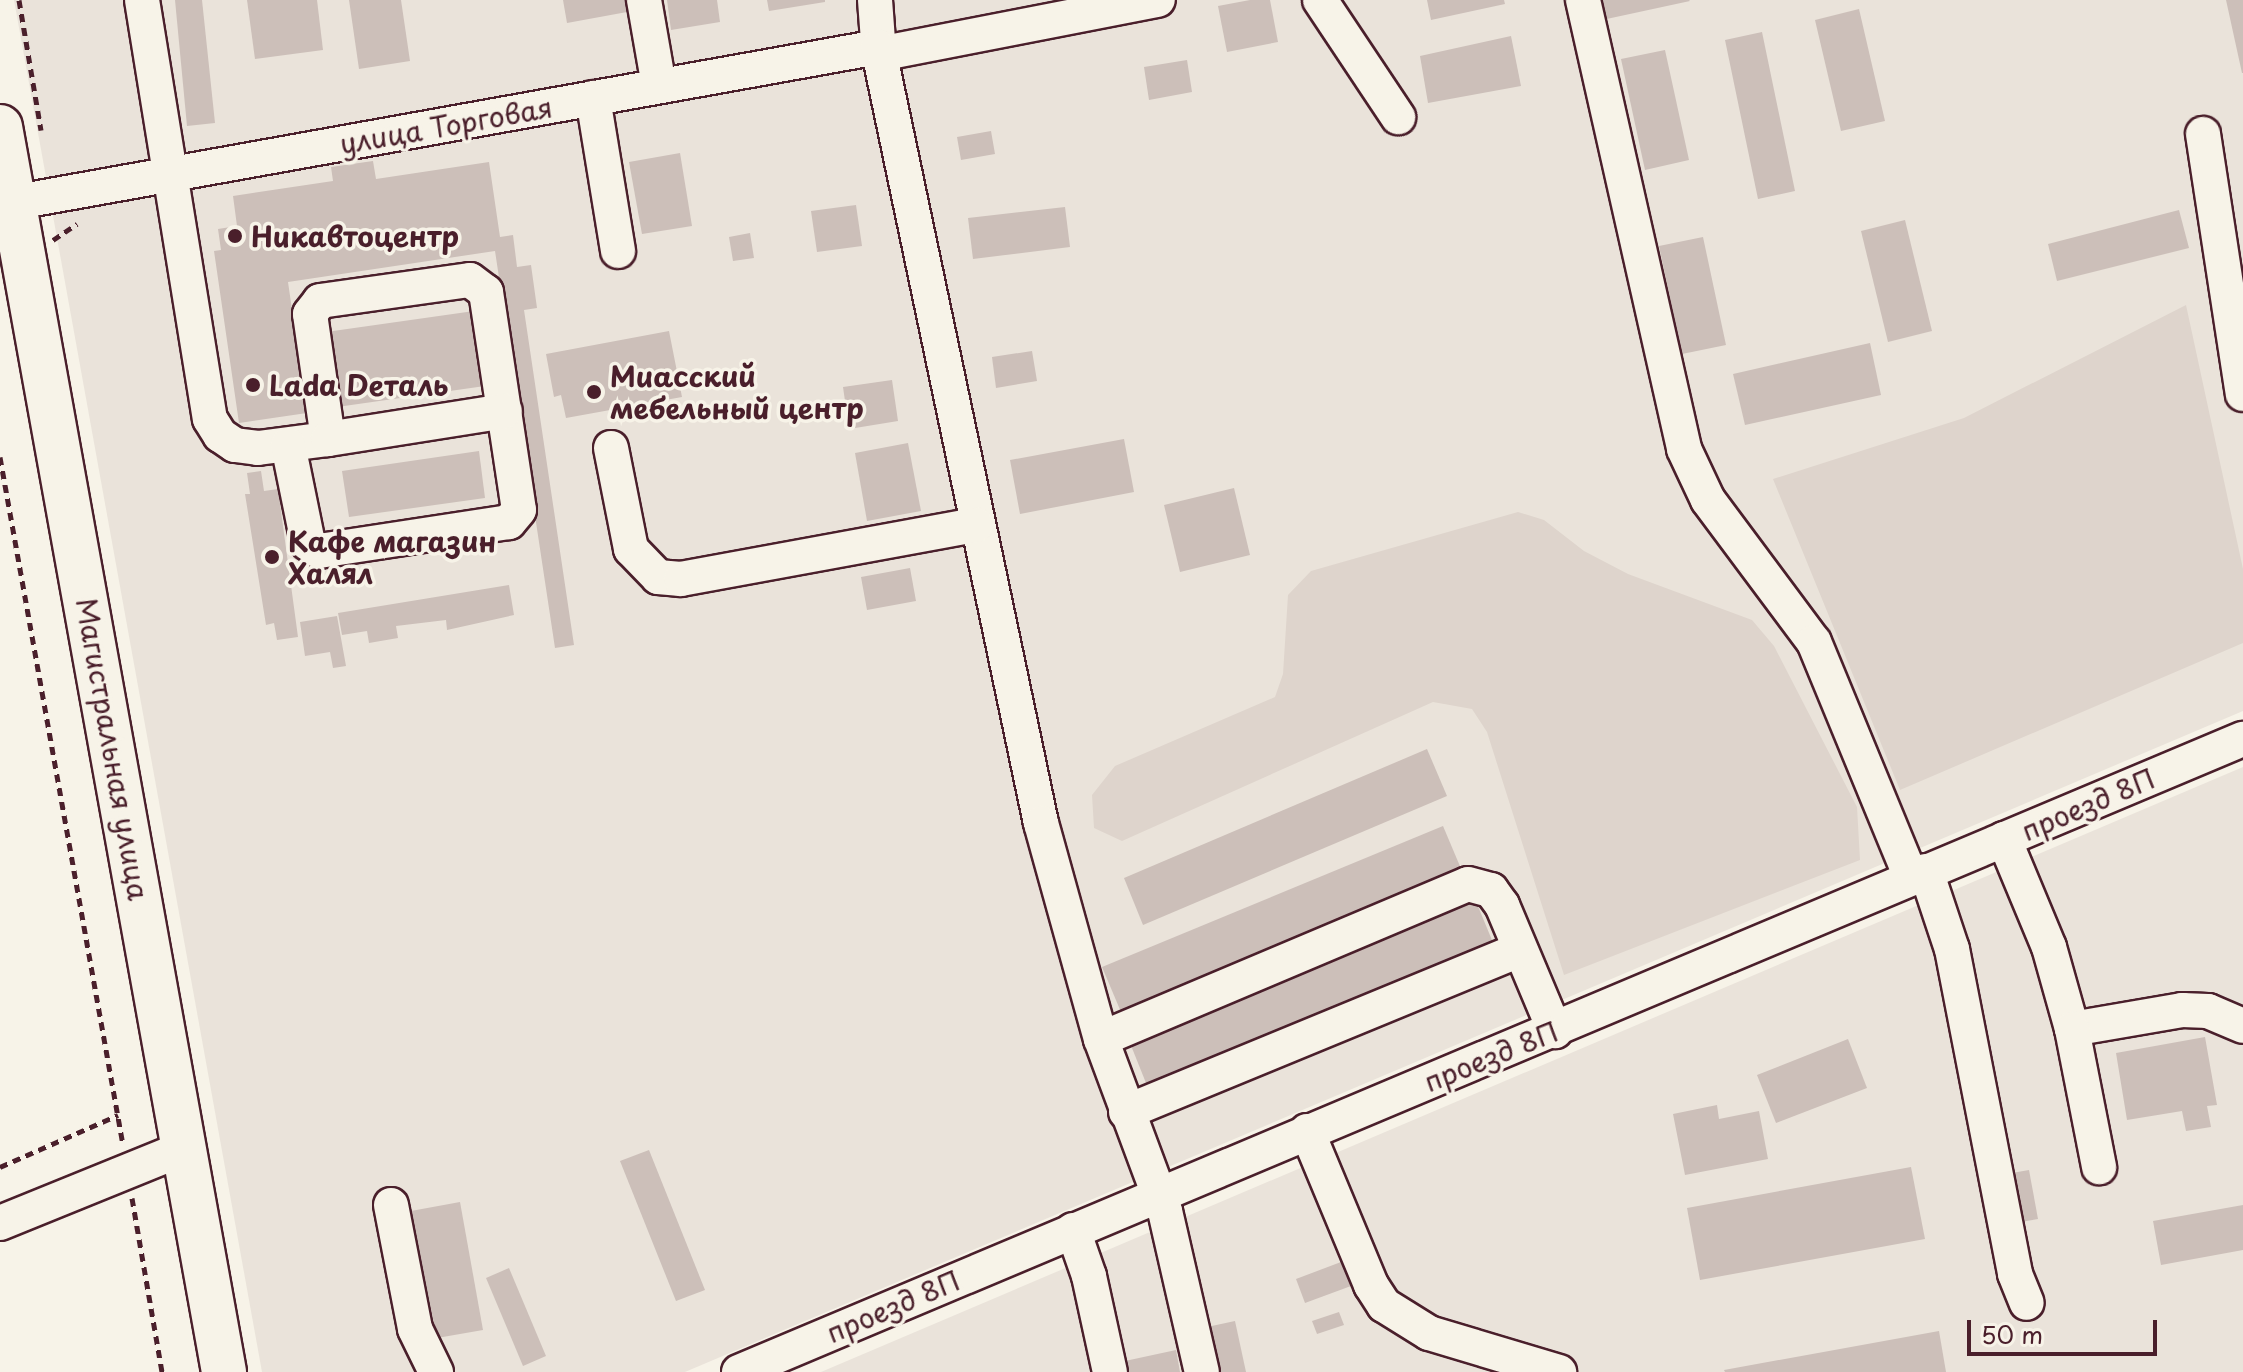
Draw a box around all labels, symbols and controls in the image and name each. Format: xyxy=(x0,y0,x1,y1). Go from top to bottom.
street label: улица Торговая xyxy=(336,90,556,160)
place label: Никавтоцентр xyxy=(251,219,459,253)
marker: Никавтоцентр xyxy=(226,227,244,245)
place label: Миасский мебельный центр xyxy=(610,359,864,425)
place label: Lada Dеталь xyxy=(269,368,450,402)
marker: Lada Dеталь xyxy=(244,376,262,394)
marker: Миасский мебельный центр xyxy=(585,383,603,401)
place label: Кафе магазин Халял xyxy=(288,524,497,590)
marker: Кафе магазин Халял xyxy=(263,548,281,566)
street label: Магистральная улица xyxy=(70,594,156,904)
street label: проезд 8П xyxy=(2016,761,2160,847)
street label: проезд 8П xyxy=(1418,1014,1564,1098)
street label: проезд 8П xyxy=(821,1263,965,1349)
scale bar xyxy=(1971,1304,2161,1354)
text: 50 m xyxy=(1981,1316,2043,1352)

